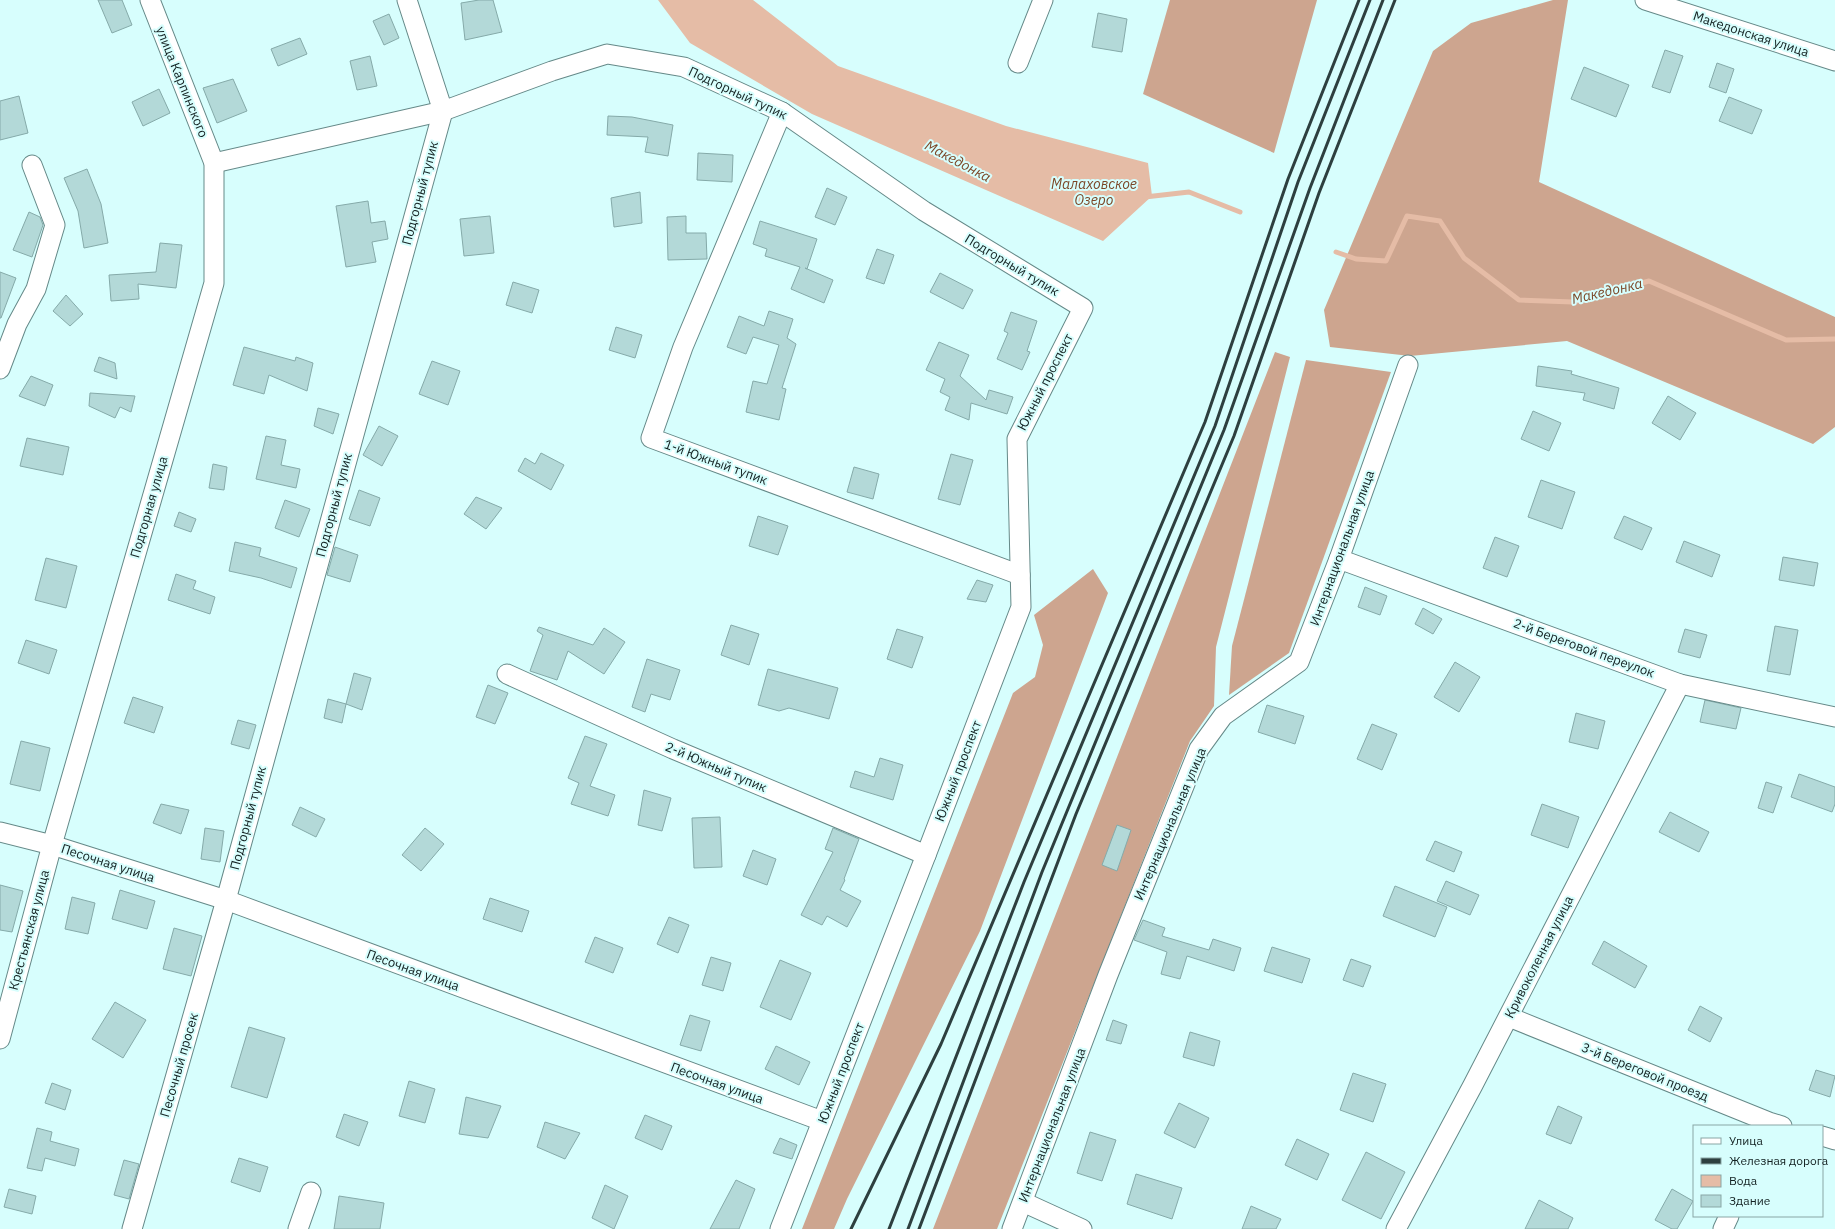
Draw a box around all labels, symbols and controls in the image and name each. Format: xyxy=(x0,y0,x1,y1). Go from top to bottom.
street label: Македонская улица xyxy=(1691,7,1811,61)
street label: улица Карпинского xyxy=(152,24,212,140)
street label: Подгорный тупик xyxy=(686,63,790,123)
water label: Македонка xyxy=(922,136,994,186)
street label: Подгорный тупик xyxy=(398,139,442,247)
water label: Малаховское Озеро xyxy=(1051,175,1137,209)
street label: Подгорный тупик xyxy=(962,230,1062,300)
water label: Македонка xyxy=(1570,274,1644,308)
street label: Южный проспект xyxy=(1013,331,1077,433)
street label: 1-й Южный тупик xyxy=(662,435,770,489)
street label: Подгорный тупик xyxy=(312,451,356,559)
street label: Подгорная улица xyxy=(126,454,172,560)
street label: Интернациональная улица xyxy=(1306,468,1378,628)
street label: 2-й Береговой переулок xyxy=(1511,615,1657,681)
street label: Южный проспект xyxy=(931,718,985,824)
street label: 2-й Южный тупик xyxy=(663,738,769,796)
street label: Интернациональная улица xyxy=(1130,745,1210,903)
street label: Подгорный тупик xyxy=(226,764,270,872)
street label: Песочная улица xyxy=(59,840,157,886)
street label: Крестьянская улица xyxy=(5,868,53,992)
street label: Кривоколенная улица xyxy=(1501,893,1577,1021)
street label: Песочная улица xyxy=(364,945,462,995)
street label: Песочный просек xyxy=(156,1011,202,1119)
street label: Южный проспект xyxy=(814,1020,868,1126)
street label: 3-й Береговой проезд xyxy=(1579,1039,1711,1105)
street label: Интернациональная улица xyxy=(1015,1045,1089,1205)
street label: Песочная улица xyxy=(668,1058,766,1108)
legend xyxy=(1693,1125,1823,1217)
text: Улица xyxy=(1729,1133,1763,1148)
text: Железная дорога xyxy=(1729,1153,1829,1168)
text: Вода xyxy=(1729,1173,1758,1188)
text: Здание xyxy=(1729,1193,1771,1208)

